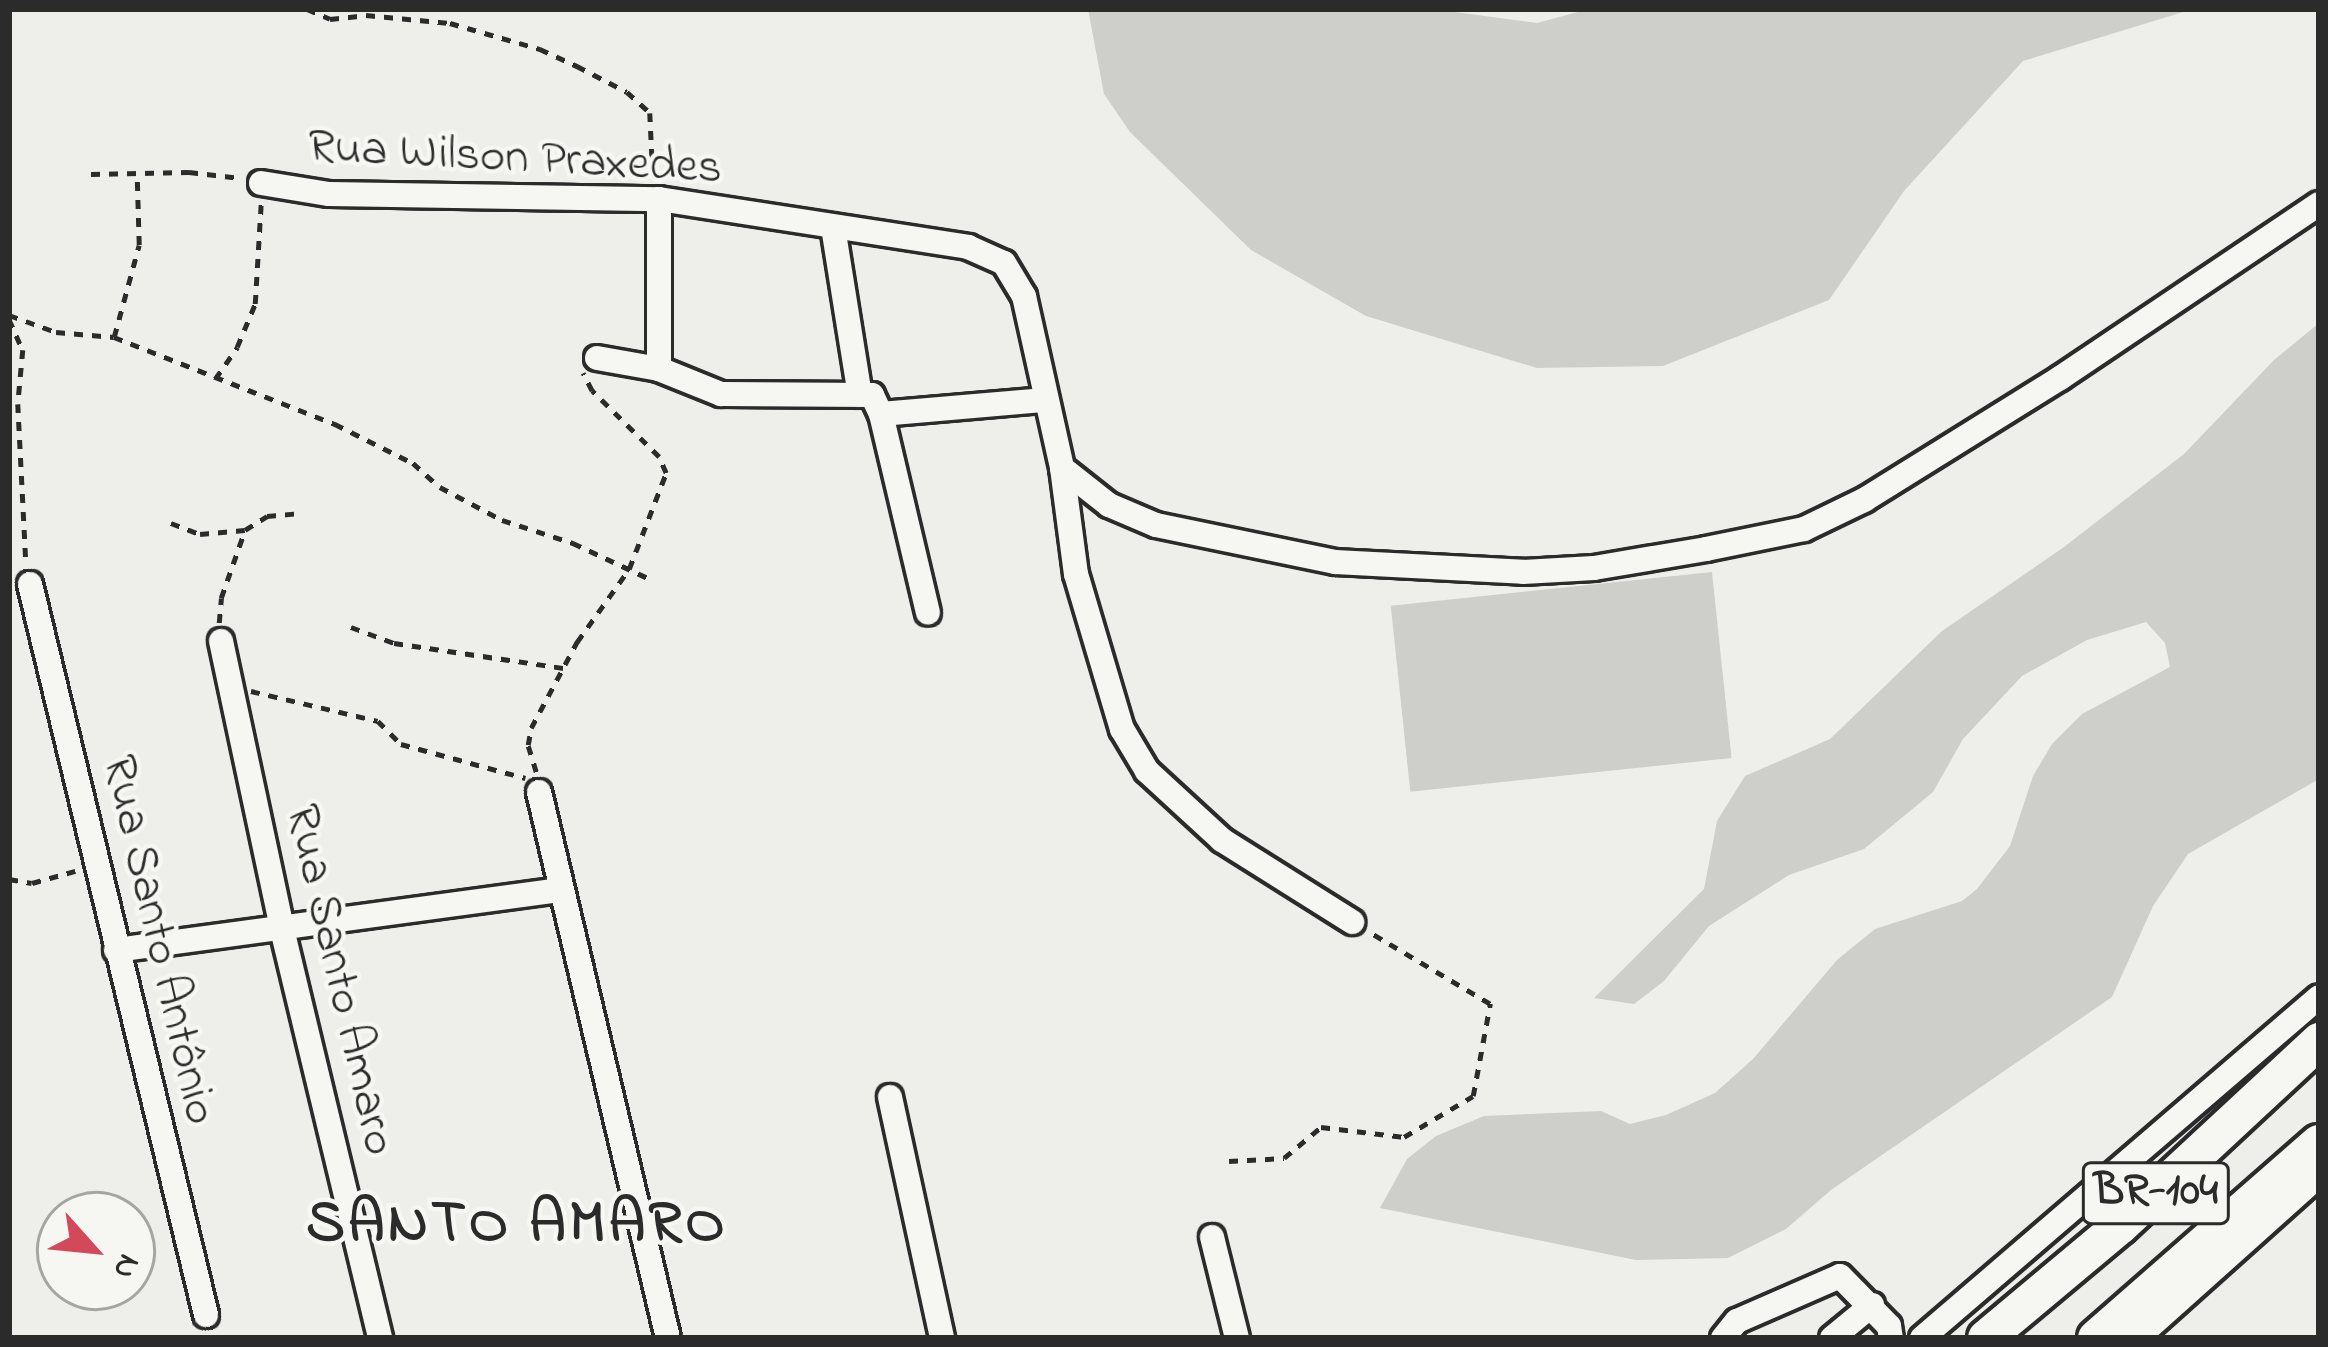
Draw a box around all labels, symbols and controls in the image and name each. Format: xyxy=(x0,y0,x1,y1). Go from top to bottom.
street label: Rua Wilson Praxedes xyxy=(306,119,724,199)
street label: Rua Santo Antônio xyxy=(88,750,228,1130)
street label: Rua Santo Amaro xyxy=(271,799,407,1161)
road number: BR-104 xyxy=(2081,1154,2231,1232)
district label: SANTO AMARO xyxy=(306,1189,728,1261)
north arrow xyxy=(36,1191,156,1311)
text: N xyxy=(99,1245,152,1287)

